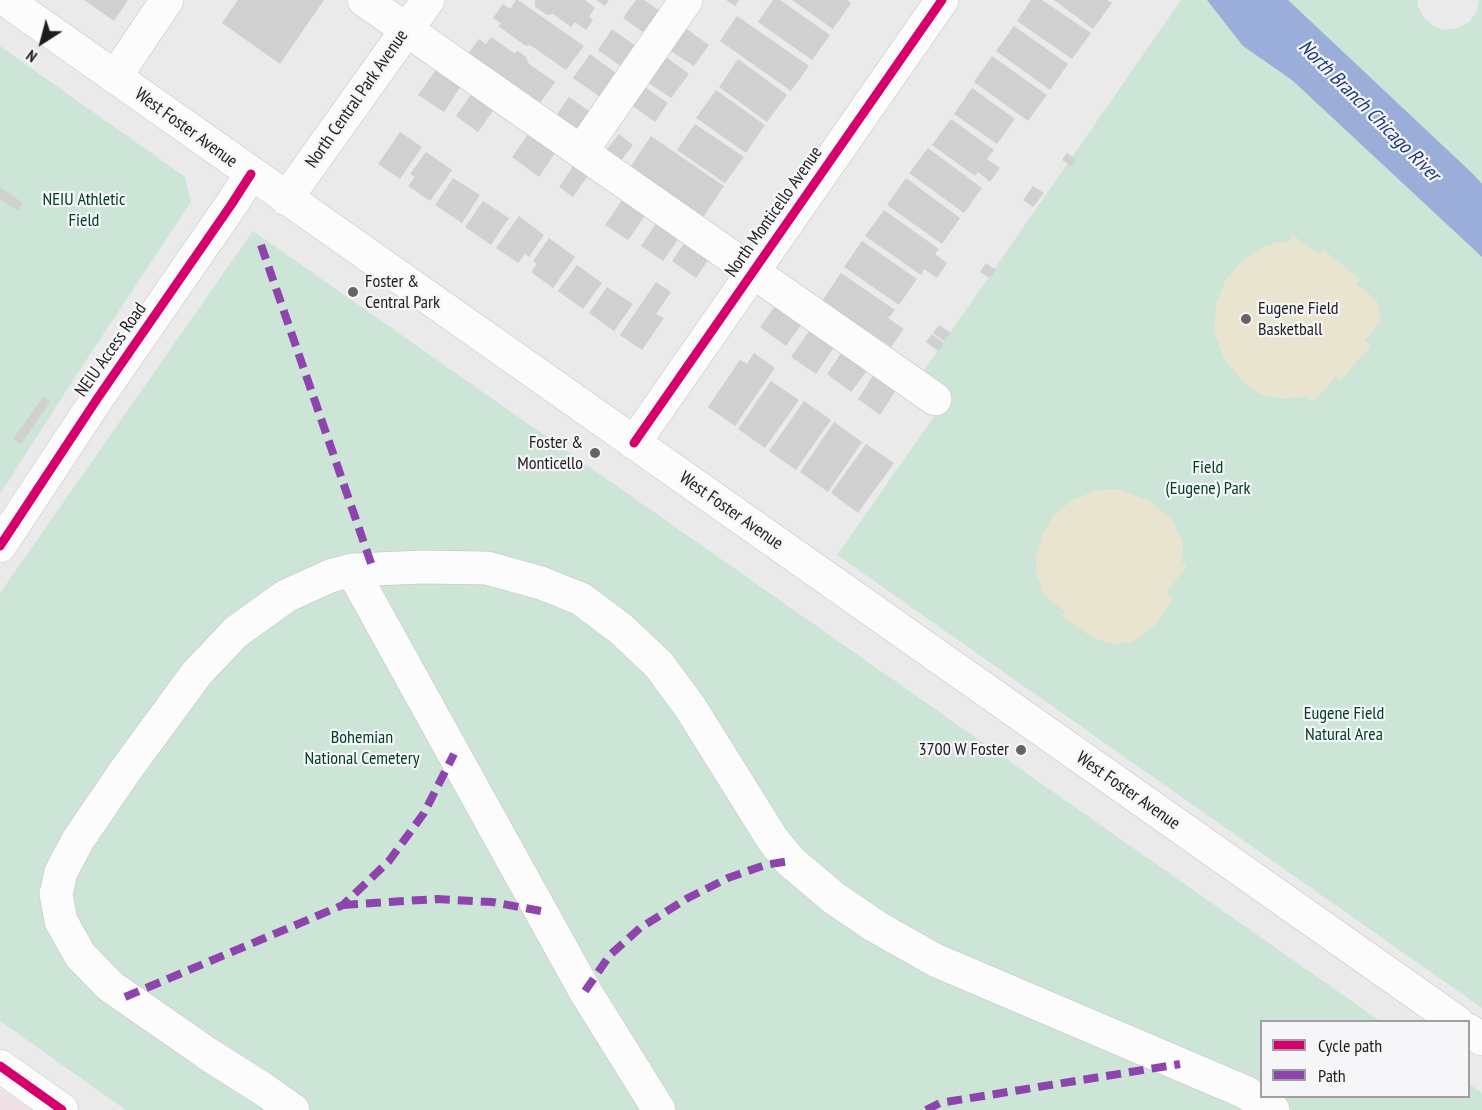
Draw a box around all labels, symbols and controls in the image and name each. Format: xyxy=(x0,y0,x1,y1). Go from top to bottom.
north arrow xyxy=(12,12,72,72)
street label: North Central Park Avenue xyxy=(301,26,413,172)
water label: North Branch Chicago River xyxy=(1293,35,1445,187)
text: N xyxy=(22,46,41,67)
street label: West Foster Avenue xyxy=(130,84,242,172)
street label: North Monticello Avenue xyxy=(721,143,827,281)
park label: NEIU Athletic Field xyxy=(43,189,125,232)
place label: Foster & Central Park xyxy=(365,271,440,314)
marker: Foster & Central Park xyxy=(346,285,360,299)
place label: Eugene Field Basketball xyxy=(1258,298,1339,340)
street label: NEIU Access Road xyxy=(71,299,151,401)
marker: Eugene Field Basketball xyxy=(1239,312,1253,326)
place label: Foster & Monticello xyxy=(517,432,583,474)
marker: Foster & Monticello xyxy=(588,446,602,460)
park label: Field (Eugene) Park xyxy=(1165,457,1251,500)
street label: West Foster Avenue xyxy=(675,467,787,555)
park label: Eugene Field Natural Area xyxy=(1304,703,1384,746)
park label: Bohemian National Cemetery xyxy=(305,727,419,770)
place label: 3700 W Foster xyxy=(918,739,1009,761)
marker: 3700 W Foster xyxy=(1014,743,1028,757)
street label: West Foster Avenue xyxy=(1072,747,1184,835)
legend xyxy=(1260,1020,1470,1098)
text: Cycle path xyxy=(1318,1034,1382,1057)
text: Path xyxy=(1318,1064,1346,1087)

